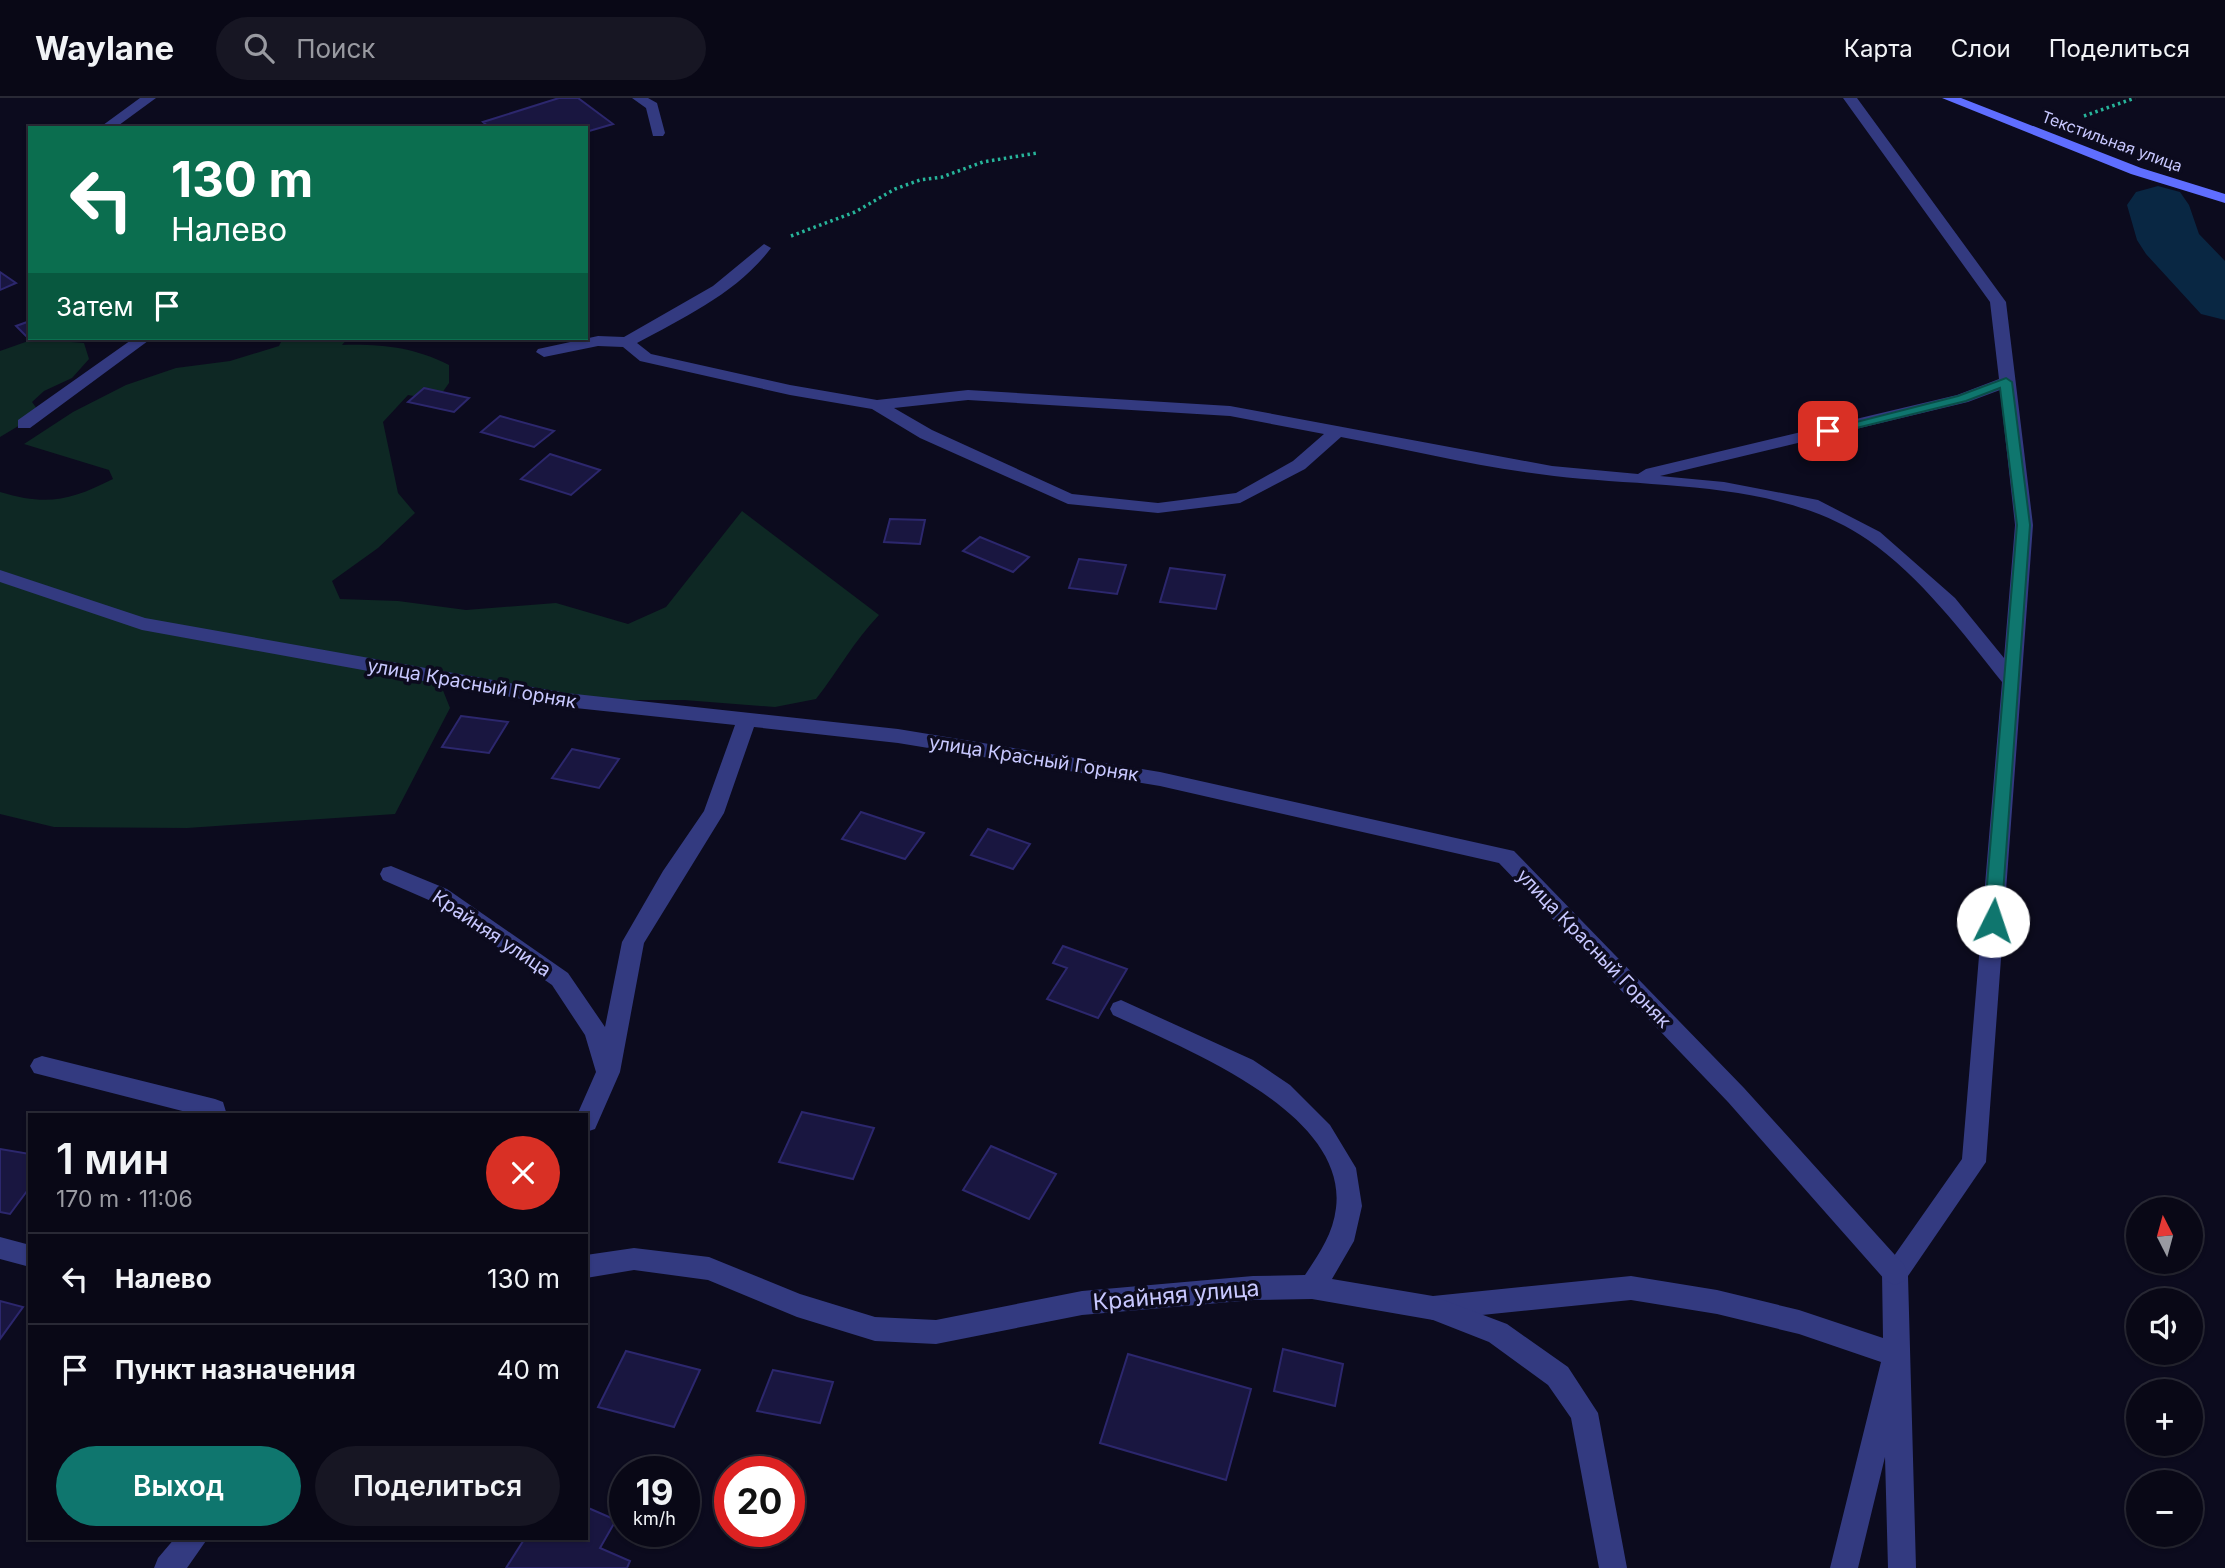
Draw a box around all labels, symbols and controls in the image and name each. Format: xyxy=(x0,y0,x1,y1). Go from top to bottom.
search box xyxy=(216,17,706,80)
text: Waylane xyxy=(35,28,174,68)
icon: search xyxy=(240,29,278,67)
text: Поиск xyxy=(296,33,375,64)
text: Карта xyxy=(1844,34,1913,63)
text: Слои xyxy=(1951,34,2011,63)
text: Поделиться xyxy=(2049,34,2190,63)
street label: Текстильная улица xyxy=(2039,106,2185,176)
text: 130 m xyxy=(171,150,313,209)
icon: left xyxy=(56,154,147,245)
text: Налево xyxy=(171,210,287,249)
icon: arrive xyxy=(148,287,186,325)
text: Затем xyxy=(56,291,134,322)
pin xyxy=(1798,401,1858,461)
icon: arrive xyxy=(1809,412,1847,450)
street label: улица Красный Горняк xyxy=(366,654,579,713)
street label: улица Красный Горняк xyxy=(927,731,1141,787)
street label: улица Красный Горняк xyxy=(1512,864,1676,1033)
position arrow xyxy=(1956,884,2030,958)
street label: Крайняя улица xyxy=(428,885,555,982)
text: 1 мин xyxy=(56,1133,169,1184)
button: close xyxy=(486,1136,560,1210)
text: 170 m · 11:06 xyxy=(56,1185,193,1213)
north arrow xyxy=(2126,1197,2203,1274)
map controls xyxy=(2126,1197,2203,1547)
icon: left xyxy=(56,1260,94,1298)
text: Налево xyxy=(115,1263,212,1294)
text: 130 m xyxy=(487,1263,560,1294)
street label: Крайняя улица xyxy=(1091,1274,1261,1316)
button: sound xyxy=(2126,1288,2203,1365)
icon: arrive xyxy=(56,1351,94,1389)
text: Пункт назначения xyxy=(115,1354,356,1385)
text: 40 m xyxy=(497,1354,560,1385)
button: + xyxy=(2126,1379,2203,1456)
button: Выход xyxy=(56,1446,301,1526)
button: Поделиться xyxy=(315,1446,560,1526)
speed limit sign: 20 xyxy=(714,1456,805,1547)
button: − xyxy=(2126,1470,2203,1547)
text: 19 xyxy=(636,1471,673,1513)
text: km/h xyxy=(633,1508,676,1529)

